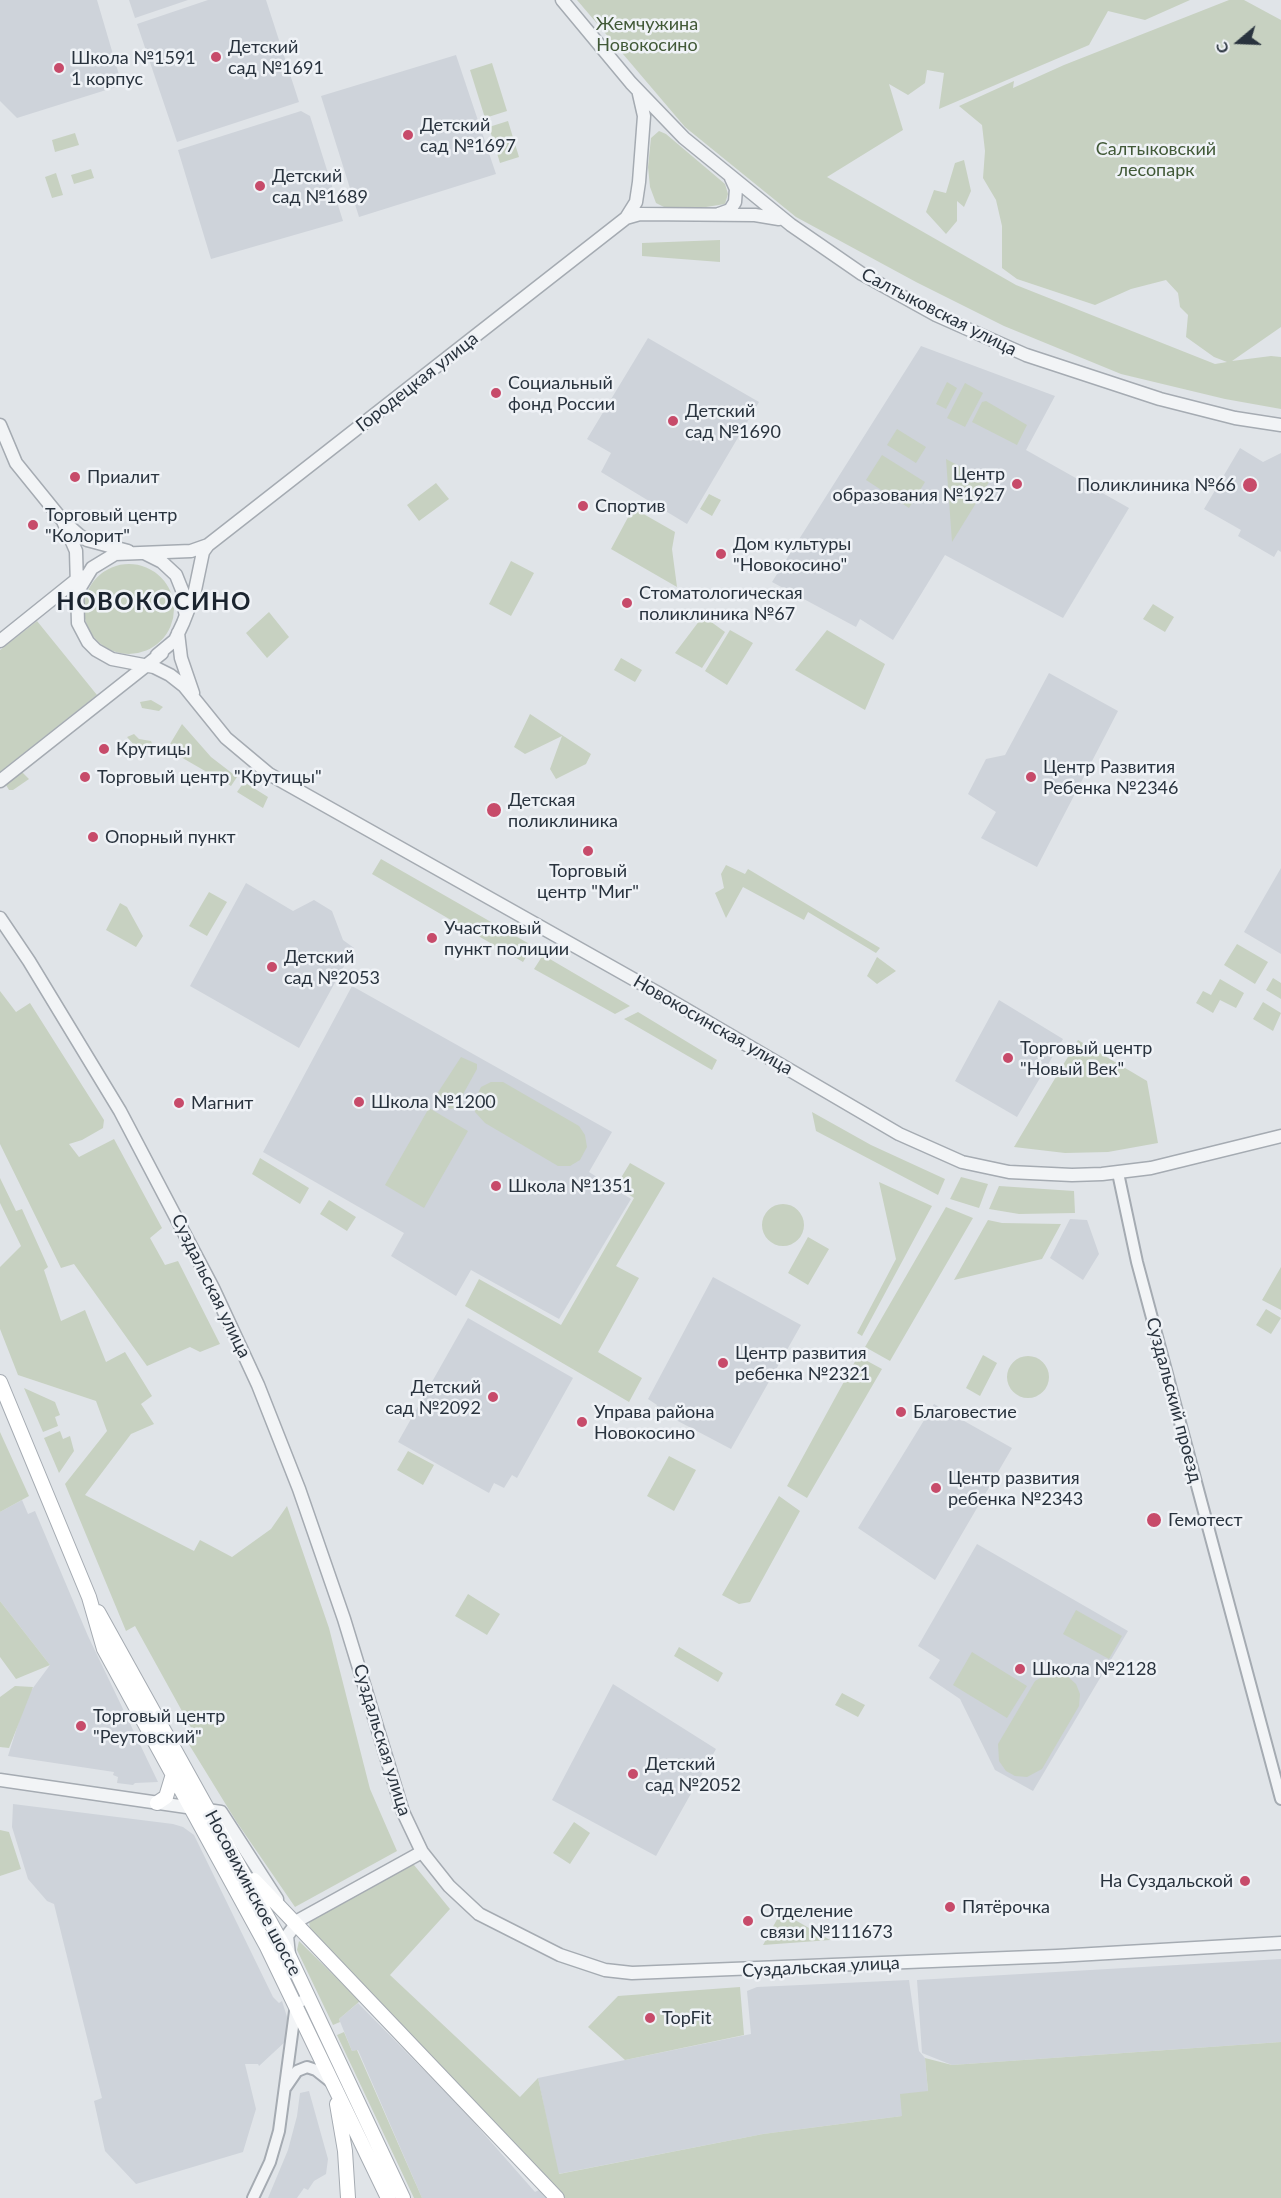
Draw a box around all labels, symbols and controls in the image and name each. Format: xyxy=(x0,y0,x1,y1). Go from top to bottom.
north arrow xyxy=(1209,12,1269,72)
park label: Жемчужина Новокосино xyxy=(596,13,698,56)
place label: Детский сад №1691 xyxy=(228,36,324,78)
text: С xyxy=(1211,40,1232,56)
place label: Школа №1591 1 корпус xyxy=(71,47,196,90)
marker: Детский сад №1691 xyxy=(209,50,223,64)
marker: Школа №1591 1 корпус xyxy=(52,61,66,75)
place label: Детский сад №1697 xyxy=(420,114,516,156)
marker: Детский сад №1697 xyxy=(401,128,415,142)
park label: Салтыковский лесопарк xyxy=(1096,138,1216,180)
place label: Детский сад №1689 xyxy=(272,165,368,207)
marker: Детский сад №1689 xyxy=(253,179,267,193)
street label: Салтыковская улица xyxy=(858,264,1020,360)
street label: Городецкая улица xyxy=(352,328,482,436)
place label: Социальный фонд России xyxy=(508,372,615,415)
marker: Социальный фонд России xyxy=(489,386,503,400)
place label: Детский сад №1690 xyxy=(685,400,781,442)
marker: Детский сад №1690 xyxy=(666,414,680,428)
place label: Центр образования №1927 xyxy=(832,463,1005,506)
place label: Приалит xyxy=(87,466,159,488)
marker: Приалит xyxy=(68,470,82,484)
place label: Поликлиника №66 xyxy=(1077,474,1236,496)
marker: Поликлиника №66 xyxy=(1241,476,1259,494)
marker: Центр образования №1927 xyxy=(1010,477,1024,491)
place label: Спортив xyxy=(595,495,666,517)
marker: Спортив xyxy=(576,499,590,513)
place label: Торговый центр "Колорит" xyxy=(45,504,177,546)
marker: Торговый центр "Колорит" xyxy=(26,518,40,532)
place label: Дом культуры "Новокосино" xyxy=(733,533,851,576)
marker: Дом культуры "Новокосино" xyxy=(714,547,728,561)
place label: Стоматологическая поликлиника №67 xyxy=(639,582,803,624)
district label: НОВОКОСИНО xyxy=(56,588,252,616)
marker: Стоматологическая поликлиника №67 xyxy=(620,596,634,610)
place label: Крутицы xyxy=(116,738,190,760)
marker: Крутицы xyxy=(97,742,111,756)
place label: Центр Развития Ребенка №2346 xyxy=(1043,756,1178,798)
place label: Торговый центр "Крутицы" xyxy=(97,766,322,788)
marker: Торговый центр "Крутицы" xyxy=(78,770,92,784)
marker: Центр Развития Ребенка №2346 xyxy=(1024,770,1038,784)
place label: Детская поликлиника xyxy=(508,789,618,832)
marker: Детская поликлиника xyxy=(485,801,503,819)
place label: Опорный пункт xyxy=(105,826,236,848)
marker: Опорный пункт xyxy=(86,830,100,844)
marker: Торговый центр "Миг" xyxy=(581,844,595,858)
place label: Торговый центр "Миг" xyxy=(537,860,639,902)
place label: Участковый пункт полиции xyxy=(444,917,569,960)
marker: Участковый пункт полиции xyxy=(425,931,439,945)
place label: Детский сад №2053 xyxy=(284,946,380,988)
marker: Детский сад №2053 xyxy=(265,960,279,974)
street label: Новокосинская улица xyxy=(629,971,797,1079)
place label: Торговый центр "Новый Век" xyxy=(1020,1037,1152,1080)
marker: Торговый центр "Новый Век" xyxy=(1001,1051,1015,1065)
place label: Школа №1200 xyxy=(371,1091,496,1113)
place label: Магнит xyxy=(191,1092,253,1114)
marker: Школа №1200 xyxy=(352,1095,366,1109)
marker: Магнит xyxy=(172,1096,186,1110)
place label: Школа №1351 xyxy=(508,1175,633,1197)
marker: Школа №1351 xyxy=(489,1179,503,1193)
street label: Суздальская улица xyxy=(167,1210,255,1362)
street label: Суздальский проезд xyxy=(1142,1315,1206,1485)
place label: Центр развития ребенка №2321 xyxy=(735,1342,870,1384)
marker: Центр развития ребенка №2321 xyxy=(716,1356,730,1370)
place label: Детский сад №2092 xyxy=(385,1376,481,1418)
marker: Детский сад №2092 xyxy=(486,1390,500,1404)
place label: Управа района Новокосино xyxy=(594,1401,714,1444)
place label: Благовестие xyxy=(913,1401,1017,1423)
marker: Благовестие xyxy=(894,1405,908,1419)
marker: Управа района Новокосино xyxy=(575,1415,589,1429)
place label: Центр развития ребенка №2343 xyxy=(948,1467,1083,1510)
marker: Центр развития ребенка №2343 xyxy=(929,1481,943,1495)
place label: Гемотест xyxy=(1168,1509,1243,1531)
marker: Гемотест xyxy=(1145,1511,1163,1529)
place label: Школа №2128 xyxy=(1032,1658,1157,1680)
street label: Суздальская улица xyxy=(349,1661,415,1819)
marker: Школа №2128 xyxy=(1013,1662,1027,1676)
place label: Торговый центр "Реутовский" xyxy=(93,1705,225,1748)
marker: Торговый центр "Реутовский" xyxy=(74,1719,88,1733)
place label: Детский сад №2052 xyxy=(645,1753,741,1796)
marker: Детский сад №2052 xyxy=(626,1767,640,1781)
street label: Носовихинское шоссе xyxy=(200,1807,306,1979)
place label: На Суздальской xyxy=(1100,1870,1233,1892)
marker: На Суздальской xyxy=(1238,1874,1252,1888)
place label: Пятёрочка xyxy=(962,1896,1050,1918)
place label: Отделение связи №111673 xyxy=(760,1900,893,1942)
marker: Пятёрочка xyxy=(943,1900,957,1914)
marker: Отделение связи №111673 xyxy=(741,1914,755,1928)
street label: Суздальская улица xyxy=(742,1952,900,1982)
place label: TopFit xyxy=(662,2007,711,2029)
marker: TopFit xyxy=(643,2011,657,2025)

